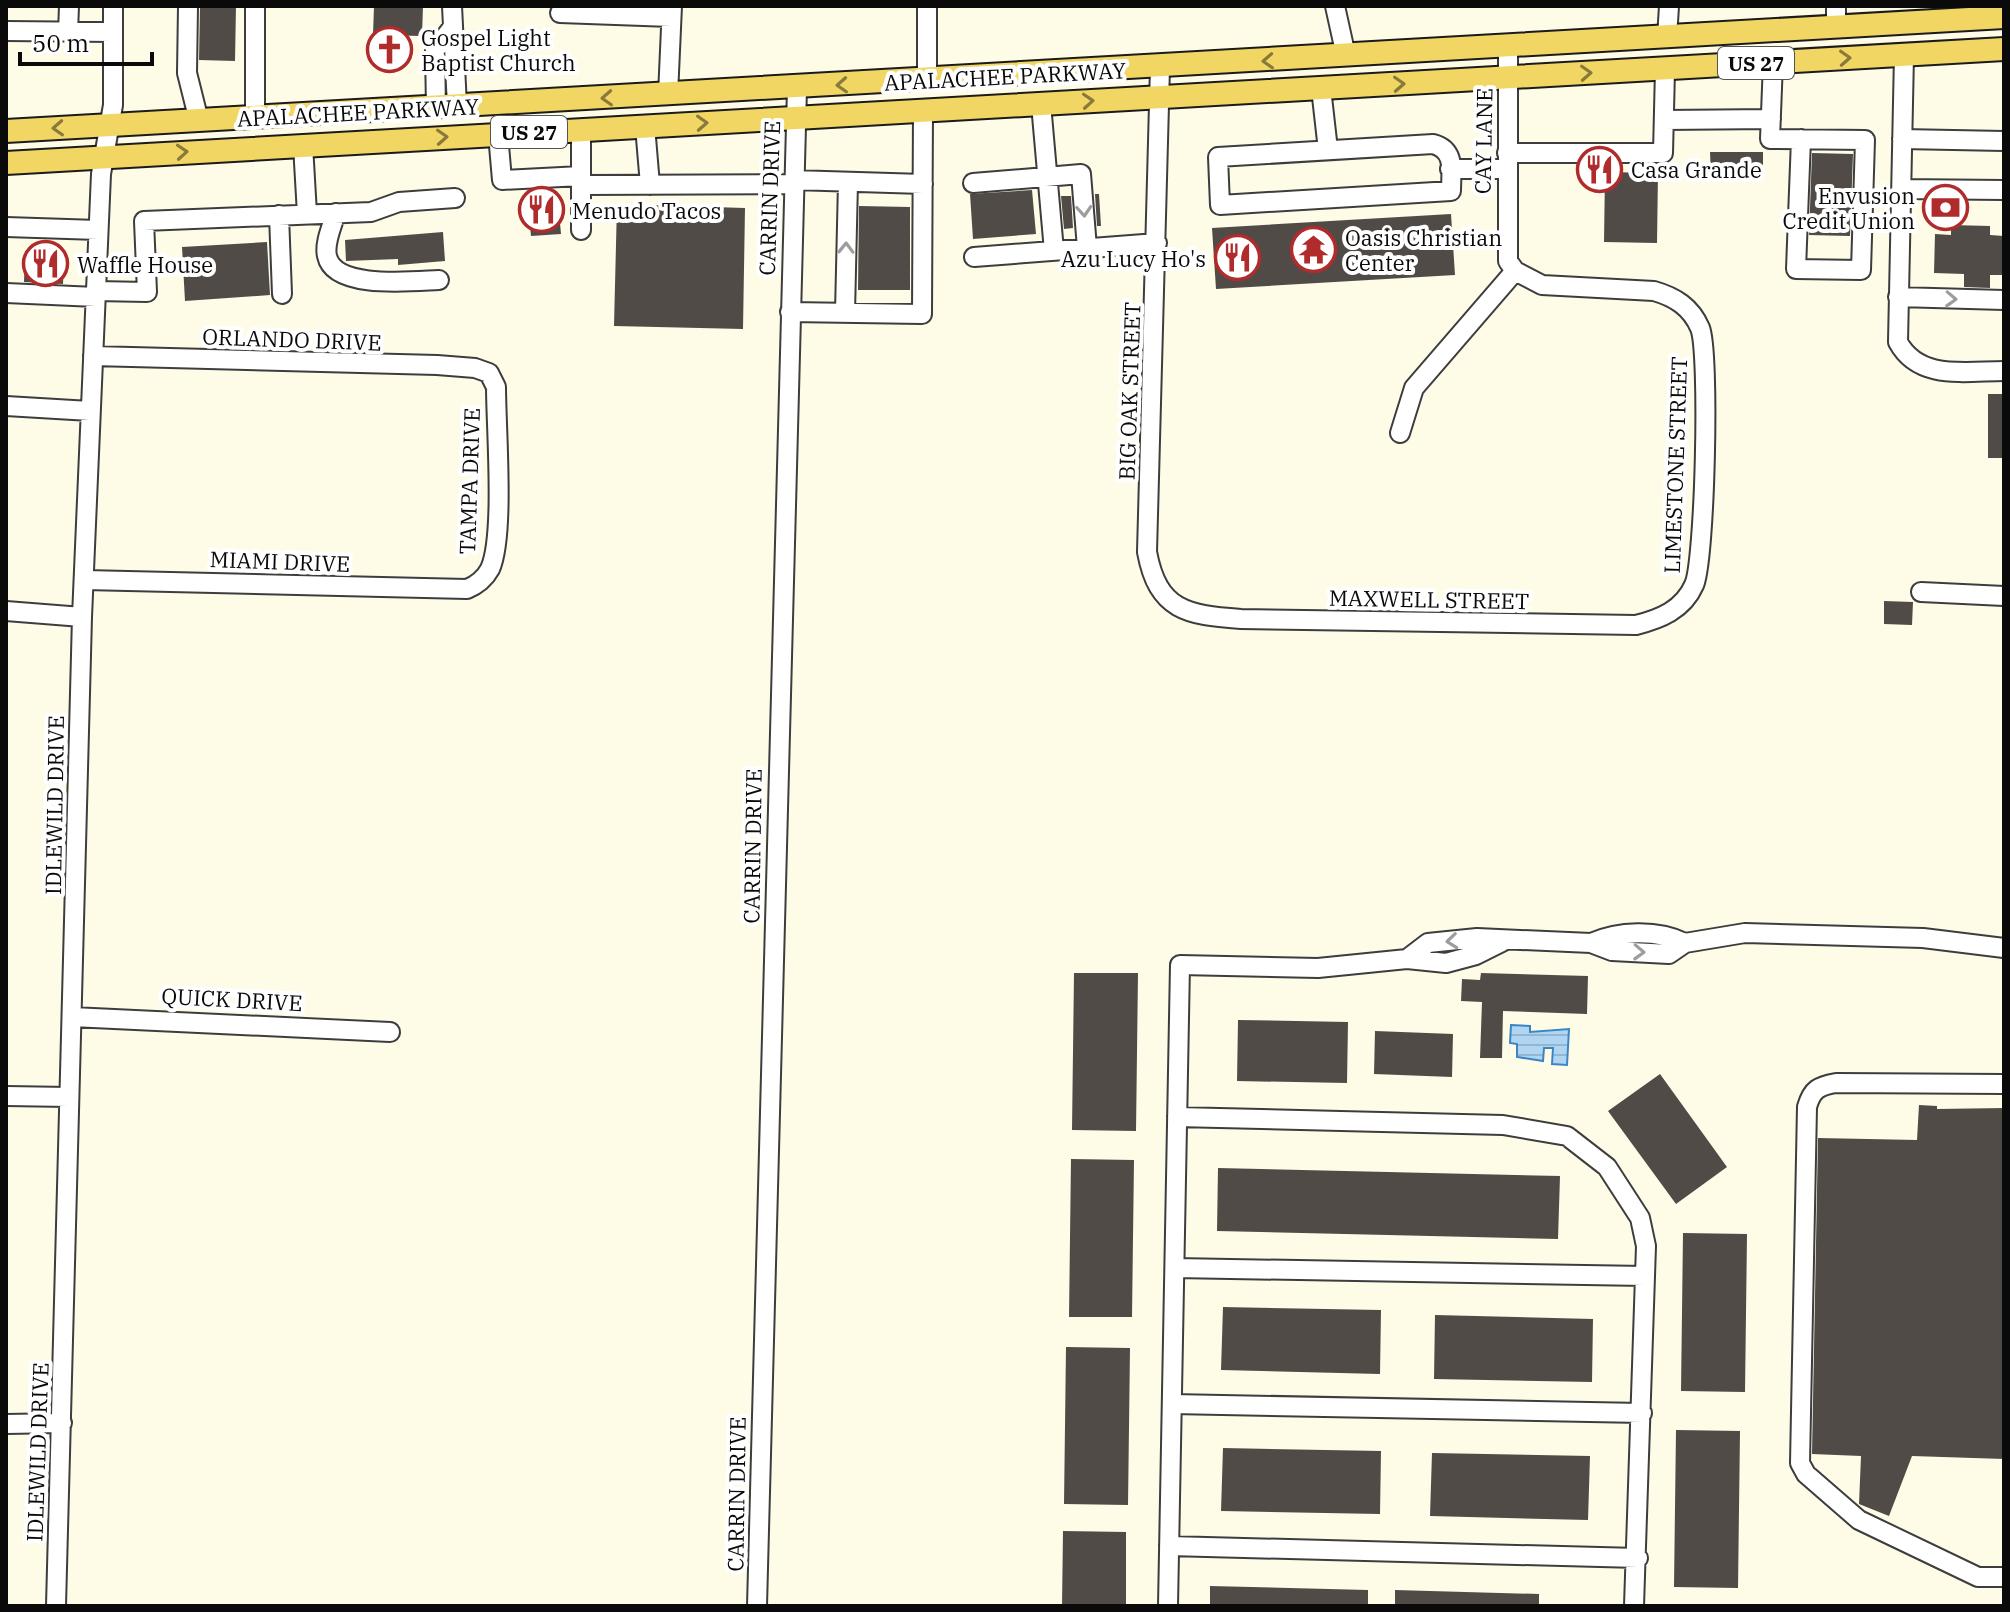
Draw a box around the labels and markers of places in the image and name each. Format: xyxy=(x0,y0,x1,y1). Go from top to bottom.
place label: Gospel Light Baptist Church xyxy=(421,23,576,77)
church icon: Gospel Light Baptist Church xyxy=(366,26,414,74)
restaurant icon: Casa Grande xyxy=(1576,145,1624,193)
place label: Casa Grande xyxy=(1631,155,1762,184)
place label: Envusion Credit Union xyxy=(1782,181,1915,235)
bank icon: Envusion Credit Union xyxy=(1922,184,1970,232)
restaurant icon: Menudo Tacos xyxy=(517,186,565,234)
place label: Menudo Tacos xyxy=(572,196,721,225)
place label: Oasis Christian Center xyxy=(1345,223,1502,277)
temple icon: Oasis Christian Center xyxy=(1290,226,1338,274)
restaurant icon: Azu Lucy Ho's xyxy=(1213,234,1261,282)
restaurant icon: Waffle House xyxy=(22,240,70,288)
place label: Azu Lucy Ho's xyxy=(1061,244,1206,273)
place label: Waffle House xyxy=(77,250,213,279)

